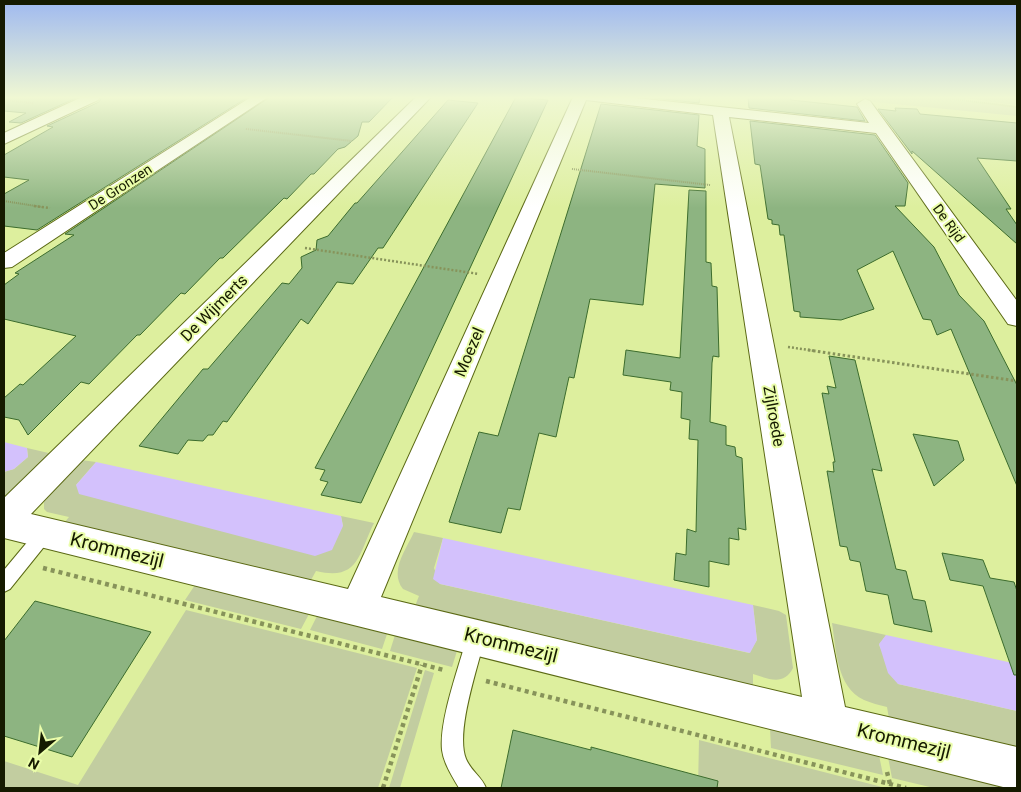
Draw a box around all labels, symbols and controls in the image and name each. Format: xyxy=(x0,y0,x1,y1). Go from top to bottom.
street label: De Gronzen xyxy=(85,161,155,213)
street label: De Rijd xyxy=(930,201,968,245)
street label: De Wijmerts xyxy=(177,271,251,345)
street label: Moezel xyxy=(450,324,488,380)
street label: Zijlroede xyxy=(759,384,789,448)
street label: Krommezijl xyxy=(68,527,166,573)
street label: Krommezijl xyxy=(462,622,560,668)
street label: Krommezijl xyxy=(855,718,953,764)
north arrow xyxy=(15,727,65,777)
text: N xyxy=(26,754,42,773)

